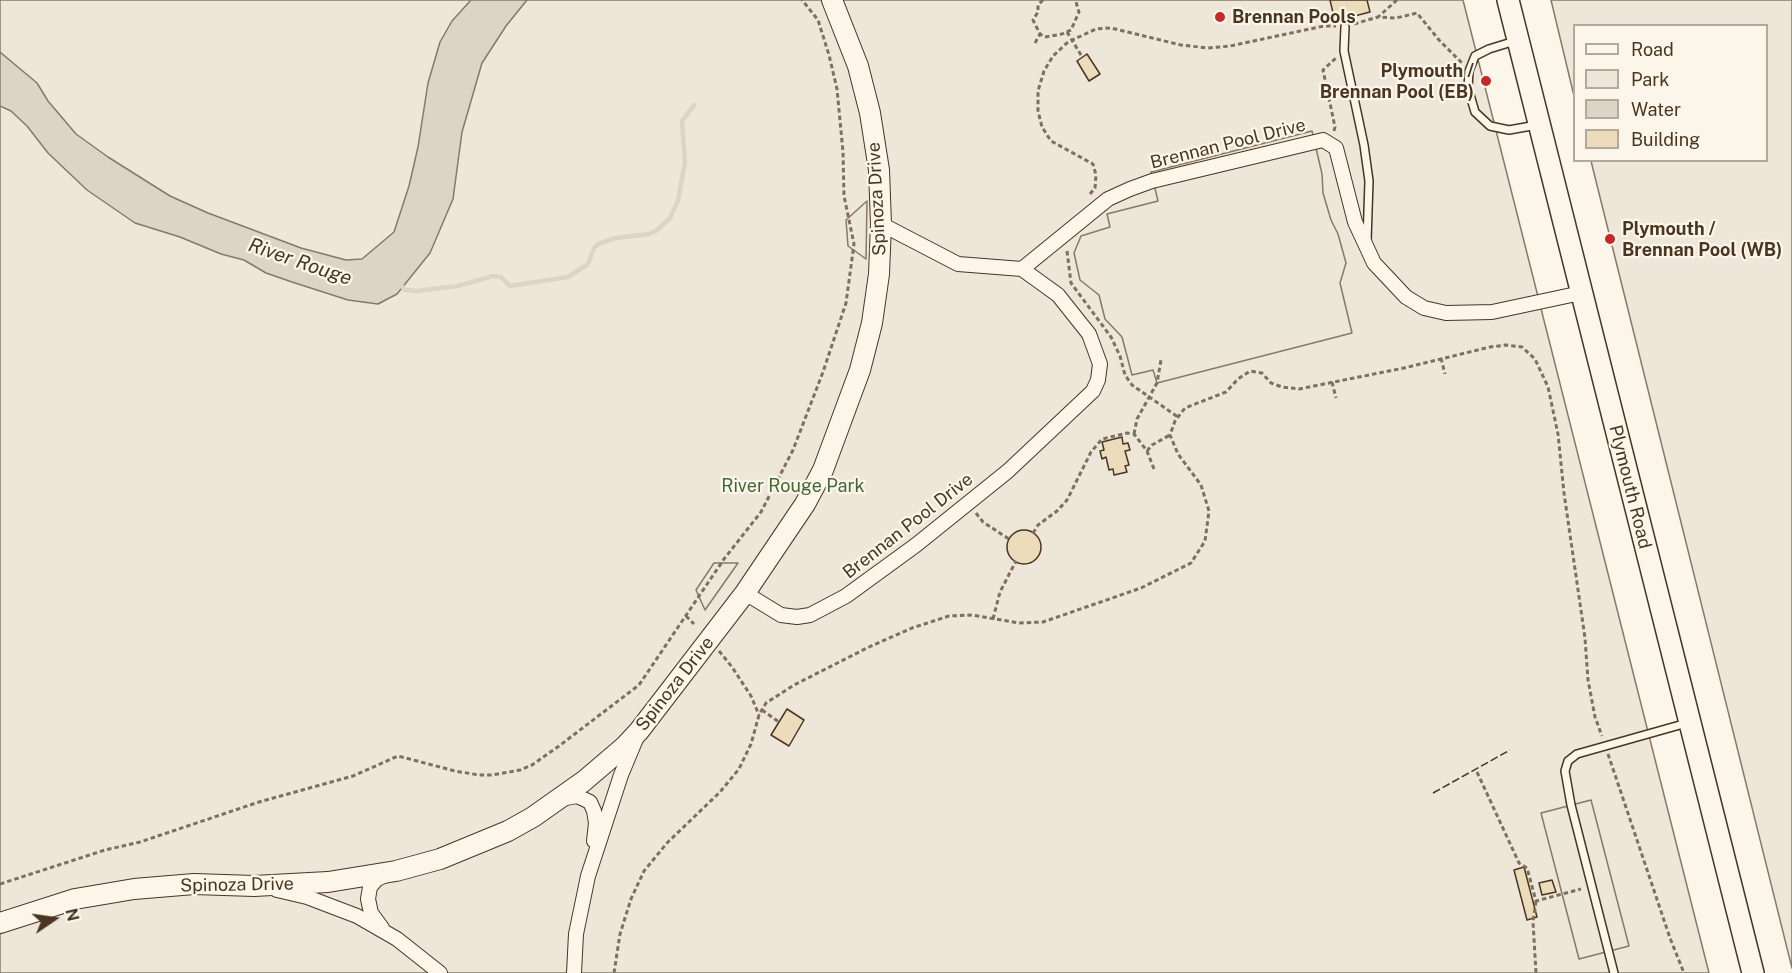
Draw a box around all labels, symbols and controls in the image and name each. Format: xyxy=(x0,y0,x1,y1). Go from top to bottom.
place label: Brennan Pools xyxy=(1232,6,1356,28)
marker: Brennan Pools xyxy=(1213,10,1227,24)
legend xyxy=(1573,24,1768,162)
text: Road xyxy=(1631,39,1674,60)
place label: Plymouth / Brennan Pool (EB) xyxy=(1320,60,1474,103)
text: Park xyxy=(1631,69,1669,90)
marker: Plymouth / Brennan Pool (EB) xyxy=(1479,74,1493,88)
text: Water xyxy=(1631,99,1681,120)
street label: Brennan Pool Drive xyxy=(1148,114,1308,174)
text: Building xyxy=(1631,129,1700,150)
street label: Spinoza Drive xyxy=(863,142,891,256)
place label: Plymouth / Brennan Pool (WB) xyxy=(1622,218,1782,260)
marker: Plymouth / Brennan Pool (WB) xyxy=(1603,232,1617,246)
water label: River Rouge xyxy=(245,233,355,291)
street label: Plymouth Road xyxy=(1604,423,1656,551)
street label: Brennan Pool Drive xyxy=(839,468,977,584)
park label: River Rouge Park xyxy=(721,475,865,497)
street label: Spinoza Drive xyxy=(631,632,719,736)
street label: Spinoza Drive xyxy=(180,873,294,897)
north arrow xyxy=(24,889,84,949)
text: N xyxy=(61,907,83,923)

